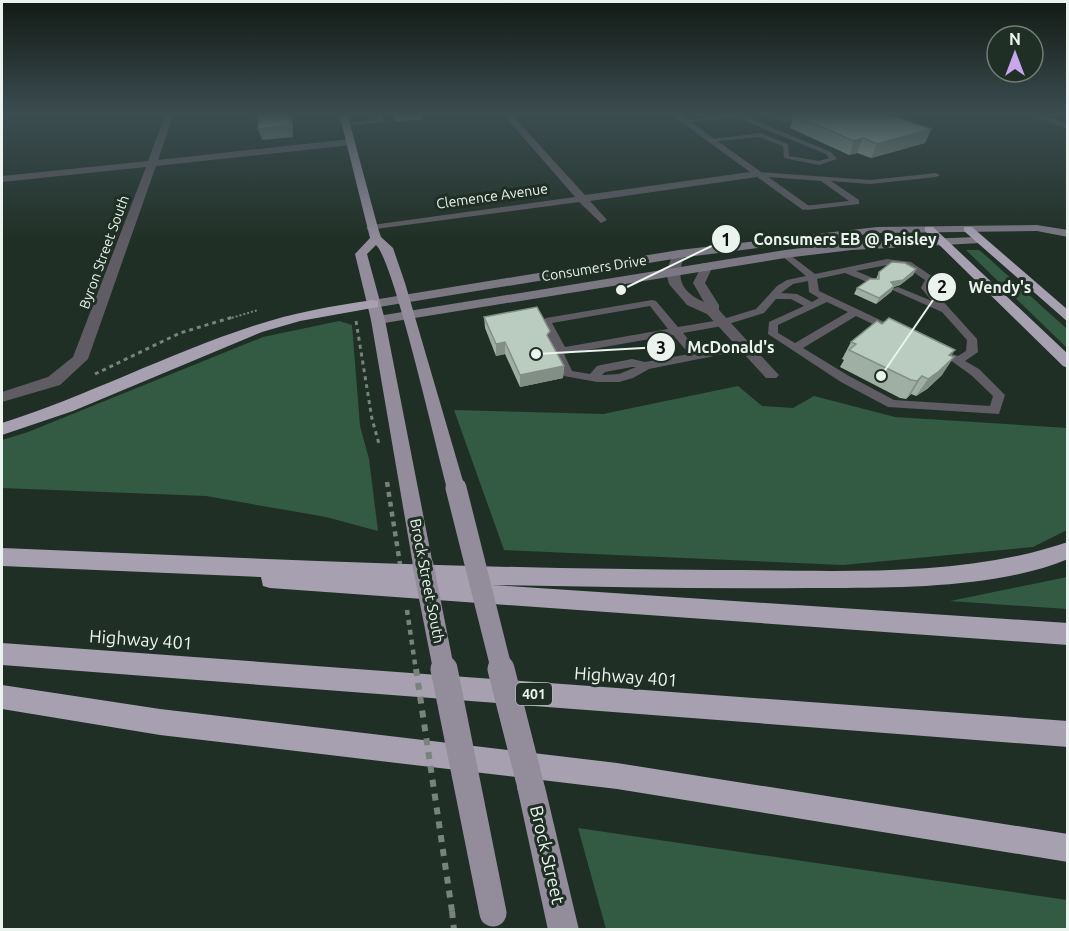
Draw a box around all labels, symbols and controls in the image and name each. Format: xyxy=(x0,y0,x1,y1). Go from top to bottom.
north arrow xyxy=(985,24,1045,84)
text: N xyxy=(1009,30,1021,48)
street label: Clemence Avenue xyxy=(435,180,549,212)
street label: Byron Street South xyxy=(76,193,132,311)
callout: Consumers EB @ Paisley xyxy=(711,222,948,256)
text: 1 xyxy=(721,229,731,249)
text: Consumers EB @ Paisley xyxy=(753,230,937,248)
street label: Consumers Drive xyxy=(540,252,648,284)
callout: Wendy's xyxy=(927,270,1043,304)
text: 2 xyxy=(937,276,947,296)
text: Wendy's xyxy=(969,278,1031,296)
callout: McDonald's xyxy=(646,330,787,364)
text: 3 xyxy=(656,337,666,357)
text: McDonald's xyxy=(687,338,775,356)
street label: Brock Street South xyxy=(407,517,448,645)
street label: Highway 401 xyxy=(89,625,194,653)
street label: Highway 401 xyxy=(574,662,679,690)
road number: 401 xyxy=(516,683,552,705)
street label: Brock Street xyxy=(527,804,569,906)

